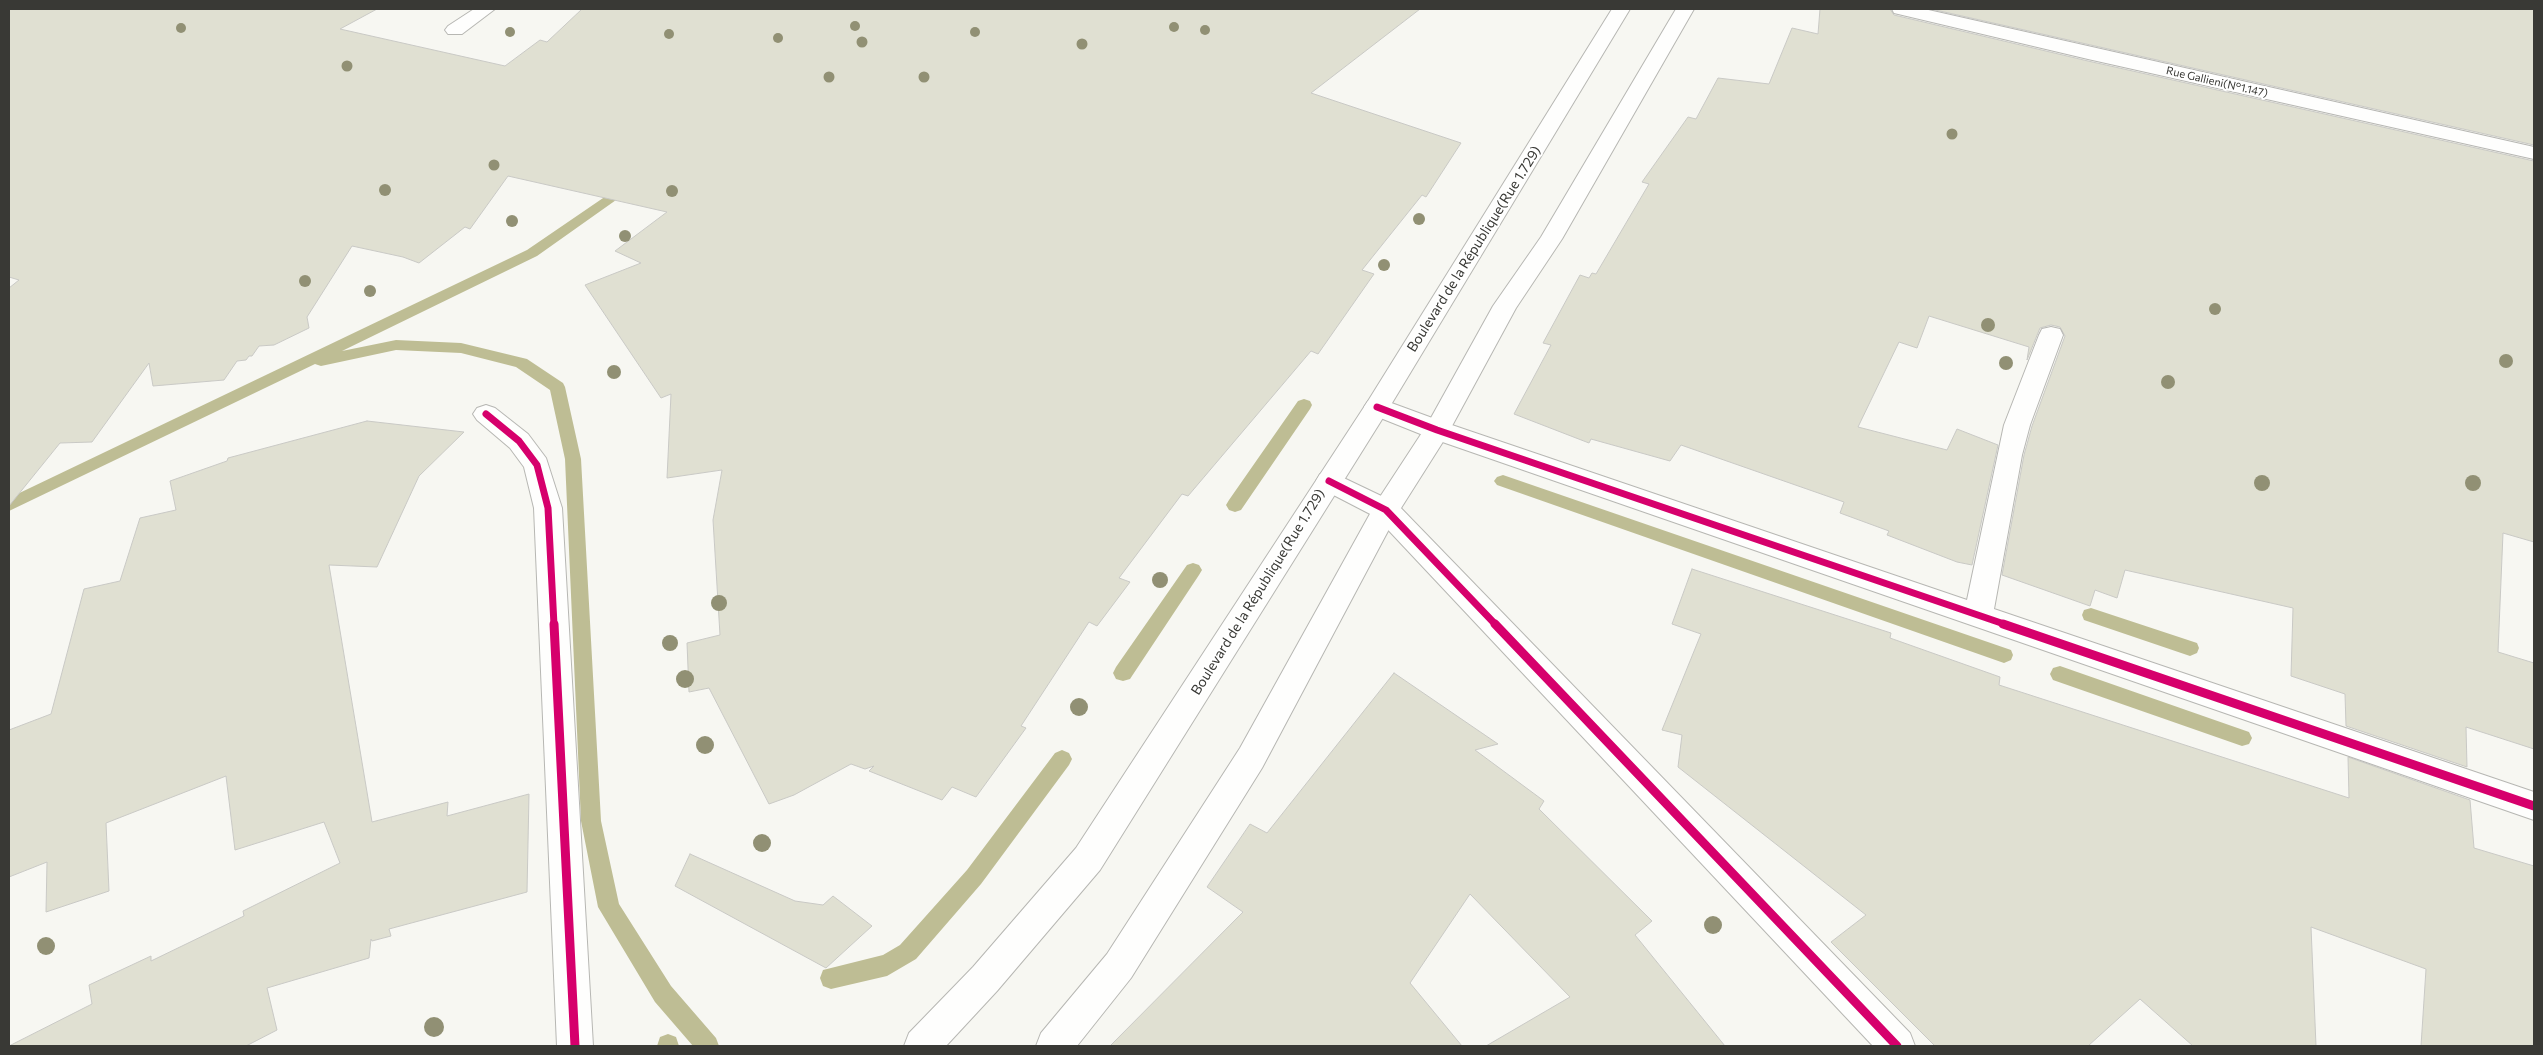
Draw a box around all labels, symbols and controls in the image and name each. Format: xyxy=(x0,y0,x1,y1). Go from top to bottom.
street label: Rue Gallieni(N°1.147) xyxy=(2165,64,2269,100)
street label: Boulevard de la République(Rue 1.729) xyxy=(1403,143,1545,355)
street label: Boulevard de la République(Rue 1.729) xyxy=(1187,486,1329,698)

